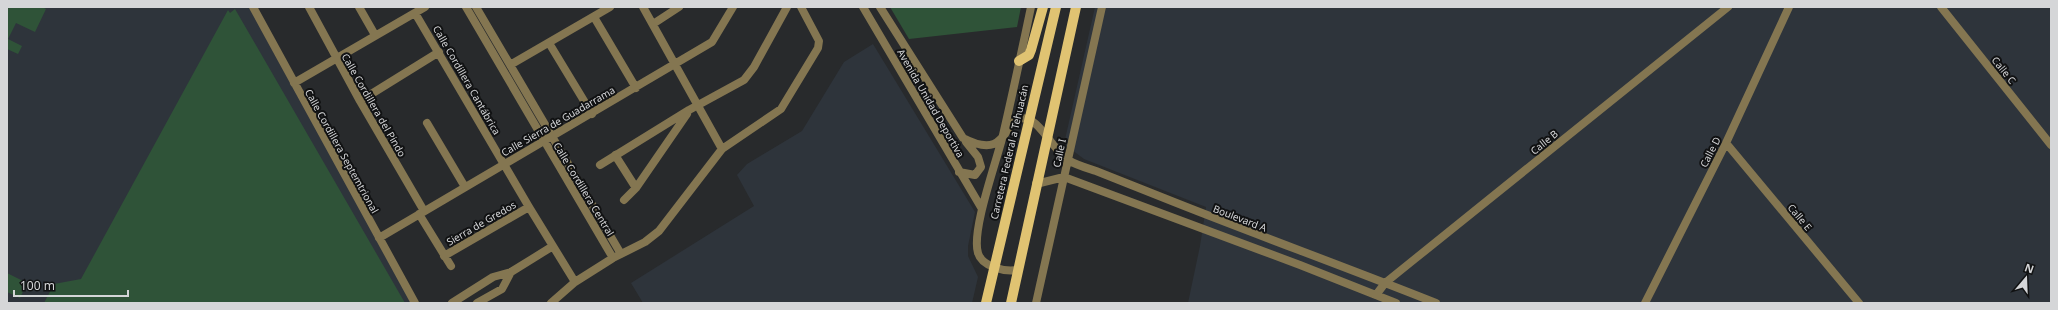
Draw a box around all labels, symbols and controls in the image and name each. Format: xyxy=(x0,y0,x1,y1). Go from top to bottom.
street label: Calle Cordillera Cantábrica xyxy=(430,23,504,137)
street label: Avenida Unidad Deportiva xyxy=(894,46,968,160)
street label: Calle Cordillera del Pindo xyxy=(339,51,409,159)
street label: Calle C xyxy=(1989,53,2020,87)
street label: Calle Sierra de Guadarrama xyxy=(499,83,617,159)
street label: Carretera Federal a Tehuacán xyxy=(987,83,1031,221)
street label: Calle Cordillera Septemtrional xyxy=(302,86,382,216)
street label: Calle B xyxy=(1527,127,1561,157)
street label: Calle D xyxy=(1696,134,1724,170)
street label: Calle I xyxy=(1049,137,1069,169)
street label: Calle Cordillera Central xyxy=(550,139,618,239)
street label: Sierra de Gredos xyxy=(444,197,519,249)
street label: Boulevard A xyxy=(1211,201,1269,235)
street label: Calle E xyxy=(1785,201,1815,233)
north arrow xyxy=(2006,258,2046,298)
text: N xyxy=(2023,260,2036,277)
scale bar xyxy=(14,272,128,298)
text: 100 m xyxy=(20,277,55,294)

